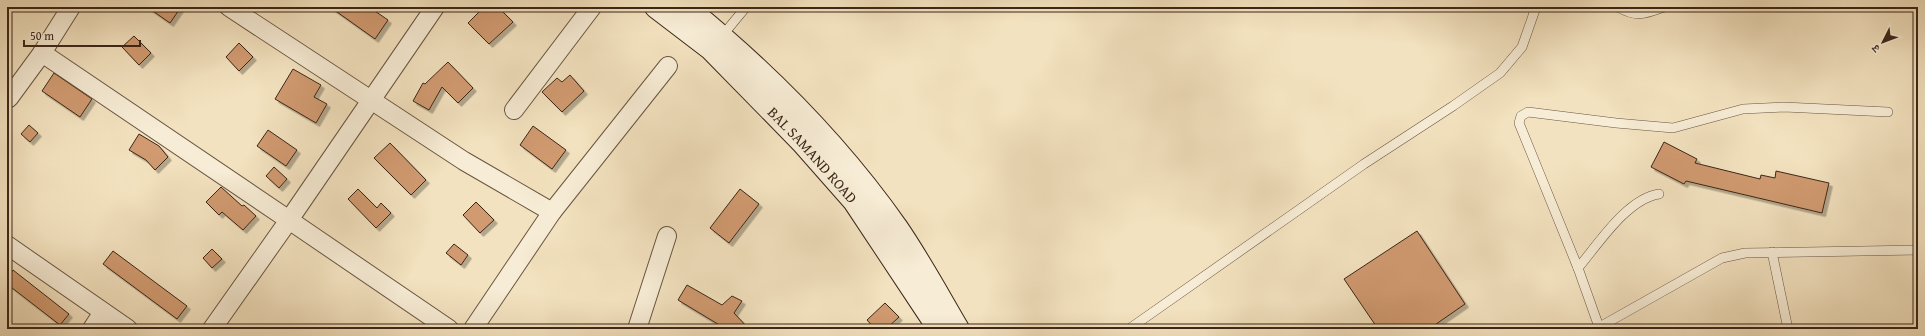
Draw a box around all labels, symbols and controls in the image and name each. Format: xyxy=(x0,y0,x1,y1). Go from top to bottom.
scale bar xyxy=(24,22,140,48)
north arrow xyxy=(1863,22,1903,62)
text: 50 m xyxy=(30,27,54,44)
text: उ xyxy=(1867,40,1884,57)
street label: BAL SAMAND ROAD xyxy=(763,102,862,208)

